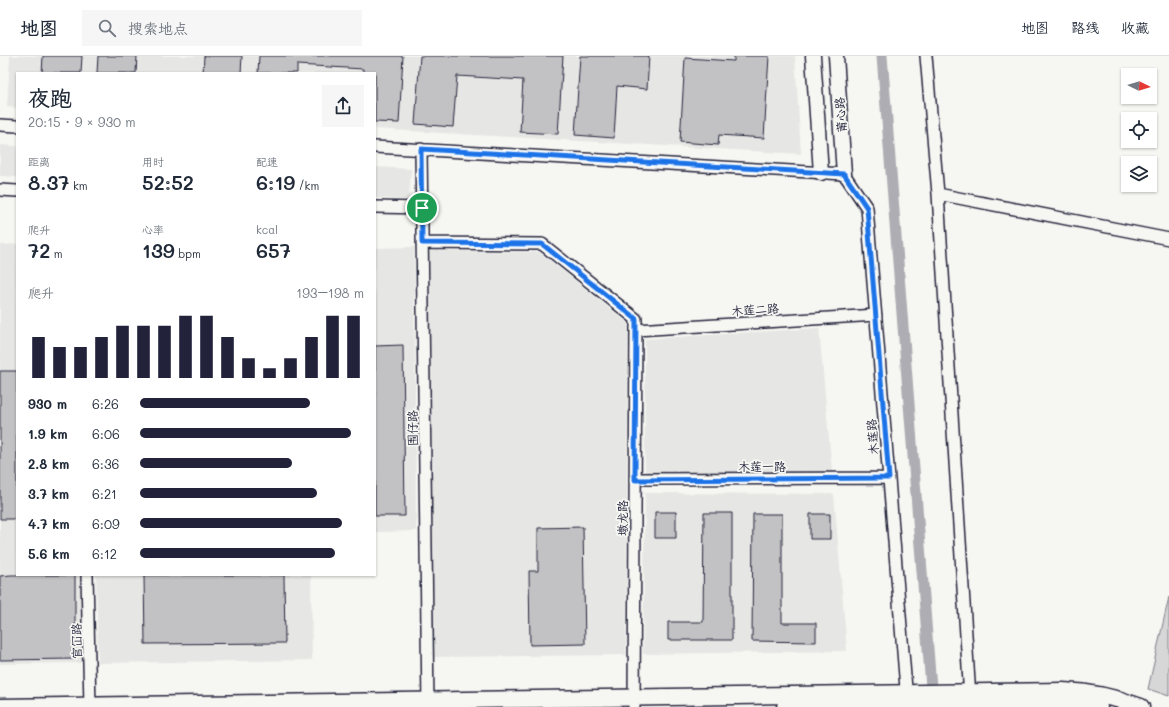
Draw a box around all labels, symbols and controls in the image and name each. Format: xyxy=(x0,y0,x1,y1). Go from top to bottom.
search box xyxy=(82,10,362,46)
text: 地图 xyxy=(20,15,58,40)
icon: search xyxy=(96,17,118,39)
text: 搜索地点 xyxy=(128,18,188,38)
text: 地图 xyxy=(1021,18,1049,37)
text: 路线 xyxy=(1071,18,1099,37)
text: 收藏 xyxy=(1121,18,1149,37)
north arrow xyxy=(1121,68,1157,104)
map controls xyxy=(1121,68,1157,192)
text: 夜跑 xyxy=(28,83,72,112)
button: share xyxy=(322,85,364,127)
street label: 莆心路 xyxy=(831,96,849,134)
button: locate xyxy=(1121,112,1157,148)
text: 20:15 · 9 × 930 m xyxy=(28,113,136,130)
text: 距离 xyxy=(28,154,50,169)
text: 用时 xyxy=(142,154,164,169)
text: 配速 xyxy=(256,154,278,169)
button: layers xyxy=(1121,156,1157,192)
text: 8.37 xyxy=(28,169,69,195)
text: 52:52 xyxy=(142,169,194,195)
text: 6:19 xyxy=(256,169,295,195)
text: km xyxy=(69,178,88,193)
text: /km xyxy=(295,178,319,193)
pin xyxy=(405,191,439,225)
icon: arrive xyxy=(411,197,433,219)
text: 爬升 xyxy=(28,222,50,237)
text: 心率 xyxy=(142,222,164,237)
text: kcal xyxy=(256,222,278,237)
text: 72 xyxy=(28,237,50,263)
text: 139 xyxy=(142,237,175,263)
text: 657 xyxy=(256,237,291,263)
text: m xyxy=(50,246,63,261)
text: bpm xyxy=(175,246,201,261)
text: 爬升 xyxy=(28,284,54,301)
text: 193–198 m xyxy=(296,284,364,301)
street label: 木莲二路 xyxy=(730,299,780,319)
text: 930 m xyxy=(28,395,67,412)
text: 6:26 xyxy=(92,395,119,412)
street label: 围仔路 xyxy=(404,410,420,446)
street label: 木莲路 xyxy=(862,418,882,456)
text: 1.9 km xyxy=(28,425,68,442)
text: 6:06 xyxy=(92,425,120,442)
text: 2.8 km xyxy=(28,455,69,472)
text: 6:36 xyxy=(92,455,119,472)
street label: 木莲一路 xyxy=(738,458,786,474)
text: 3.7 km xyxy=(28,485,69,502)
text: 6:21 xyxy=(92,485,117,502)
street label: 墩龙路 xyxy=(614,500,630,536)
text: 4.7 km xyxy=(28,515,70,532)
text: 6:09 xyxy=(92,515,120,532)
text: 5.6 km xyxy=(28,545,69,562)
text: 6:12 xyxy=(92,545,117,562)
street label: 官冚路 xyxy=(68,623,84,659)

